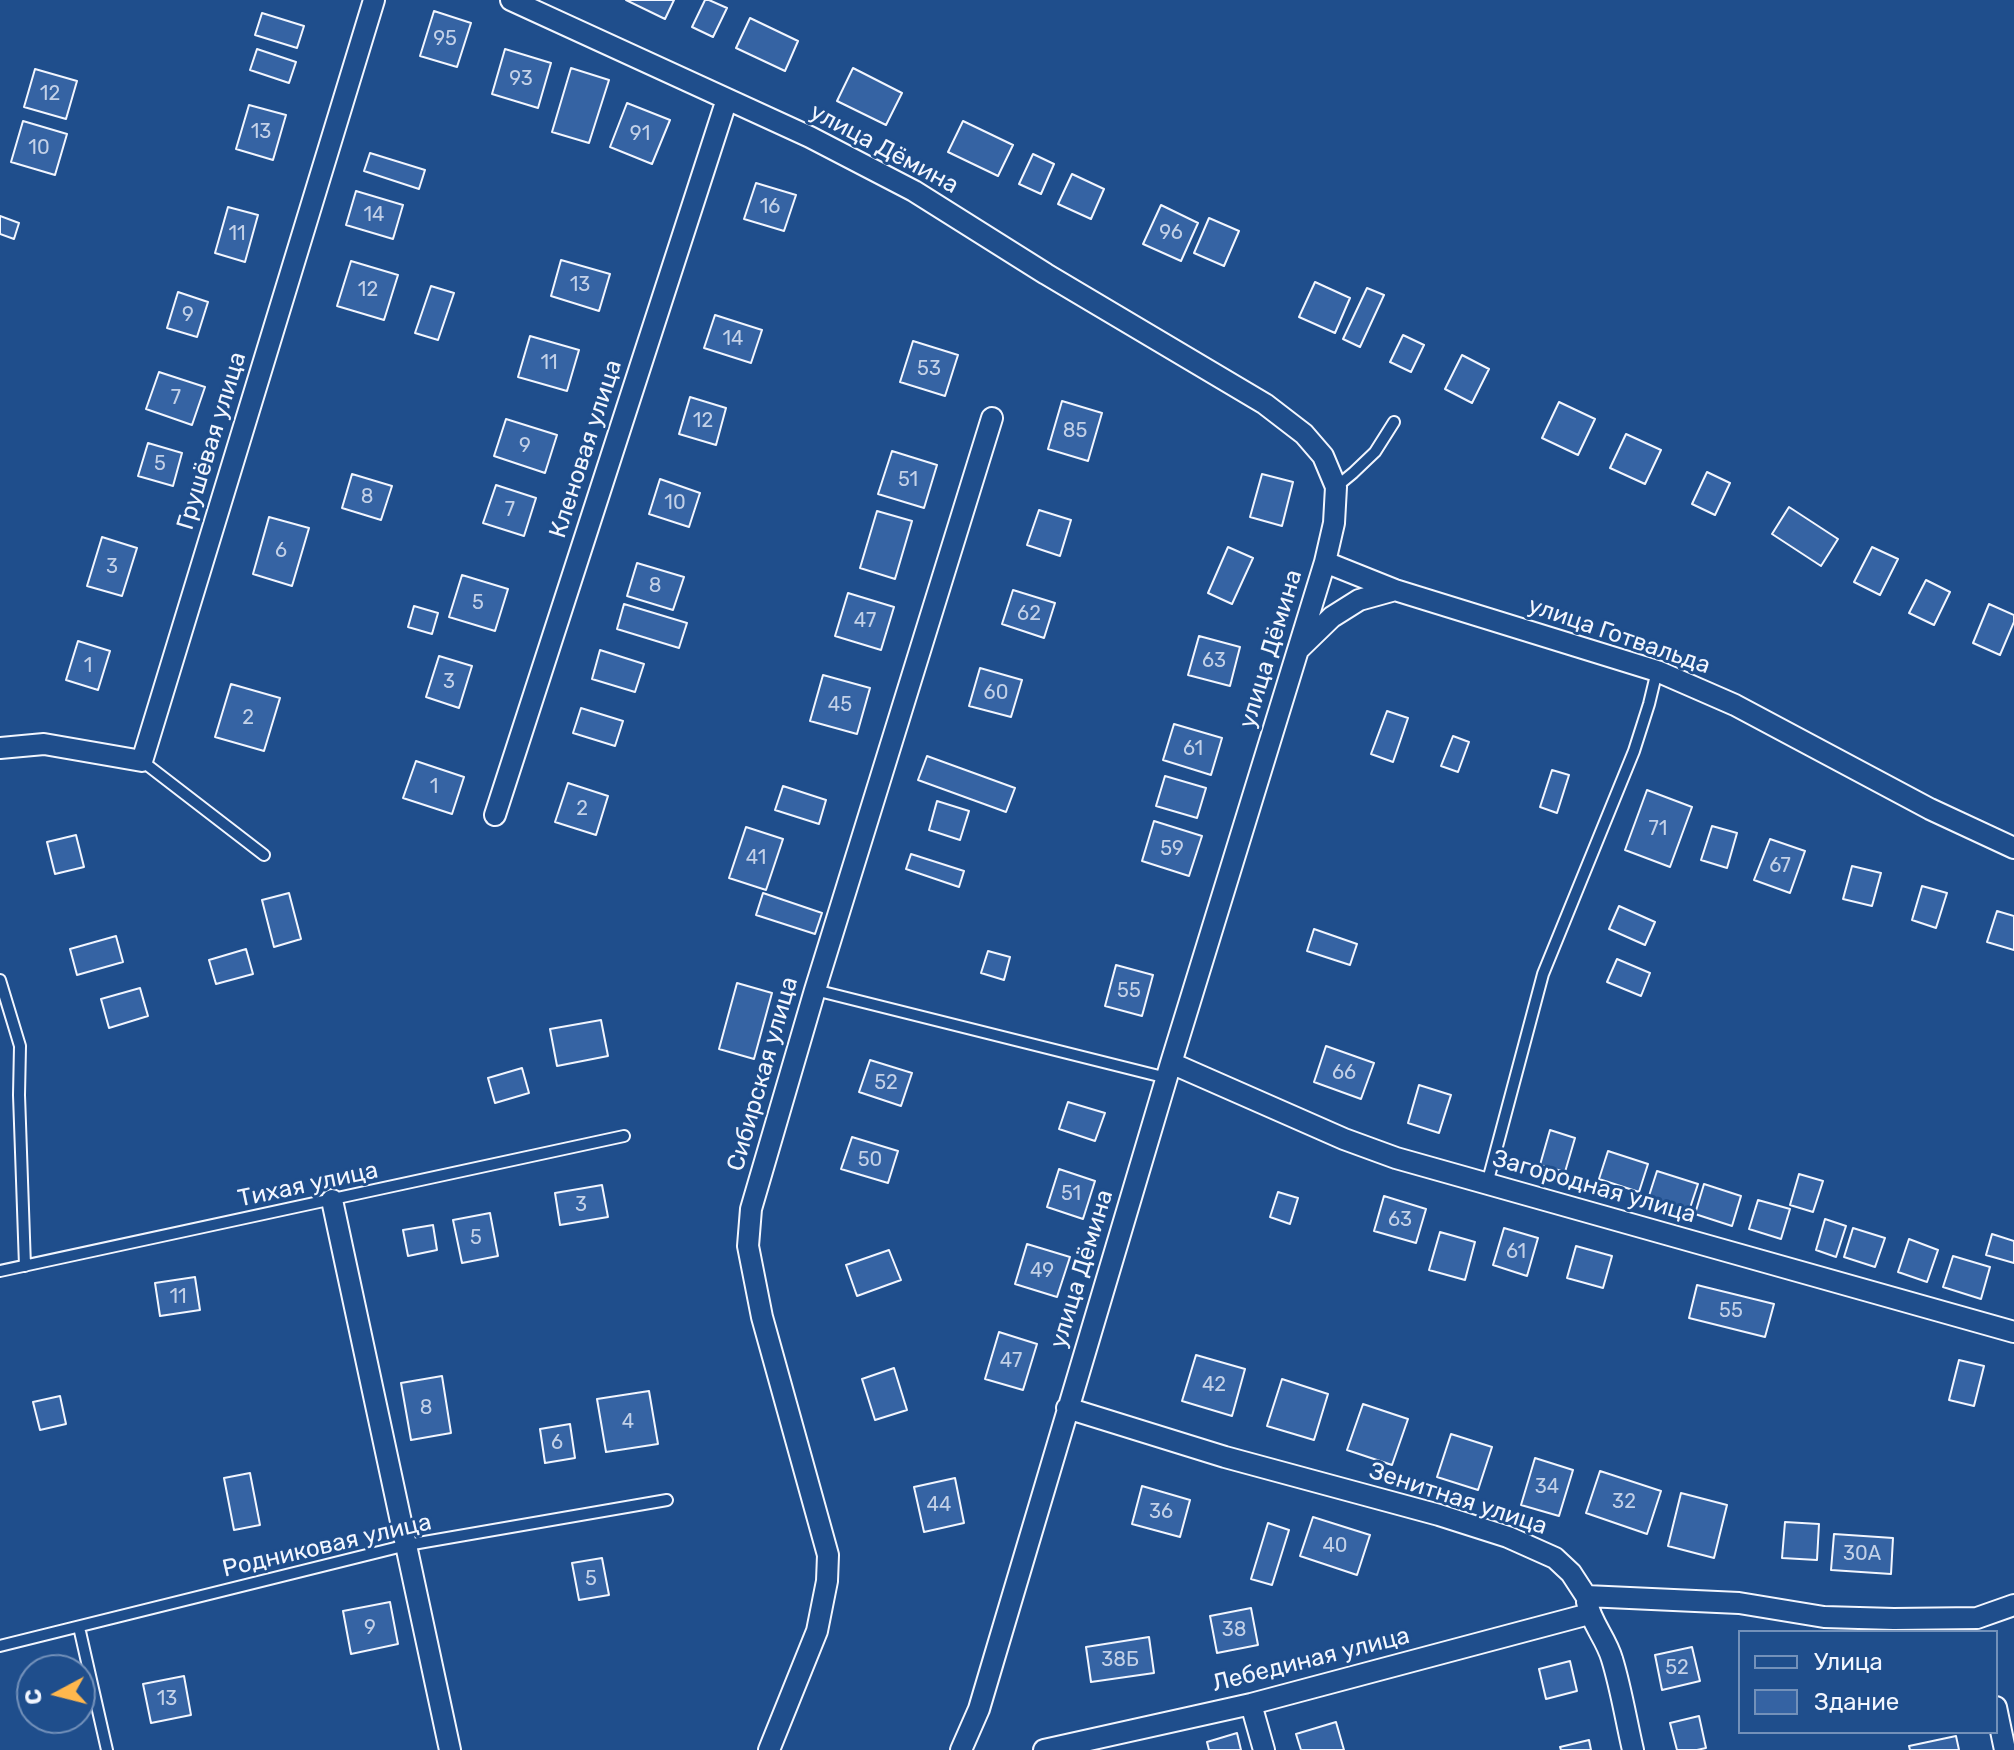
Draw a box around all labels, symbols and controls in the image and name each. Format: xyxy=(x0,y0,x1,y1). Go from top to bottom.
house number: 95 xyxy=(433,27,457,51)
house number: 93 xyxy=(509,67,533,91)
house number: 12 xyxy=(40,82,60,106)
street label: улица Дёмина xyxy=(805,98,963,200)
house number: 13 xyxy=(251,120,271,144)
house number: 91 xyxy=(630,122,650,146)
house number: 10 xyxy=(28,136,50,160)
house number: 16 xyxy=(760,195,780,219)
house number: 14 xyxy=(364,203,384,227)
house number: 96 xyxy=(1159,221,1183,245)
house number: 11 xyxy=(228,222,246,246)
house number: 13 xyxy=(570,273,590,297)
house number: 12 xyxy=(358,278,378,302)
house number: 9 xyxy=(182,303,194,327)
house number: 14 xyxy=(723,327,743,351)
street label: Грушёвая улица xyxy=(171,349,253,533)
house number: 11 xyxy=(540,351,558,375)
street label: Кленовая улица xyxy=(544,356,628,542)
house number: 53 xyxy=(917,357,941,381)
house number: 7 xyxy=(171,386,181,410)
house number: 12 xyxy=(693,409,713,433)
house number: 85 xyxy=(1063,419,1087,443)
house number: 9 xyxy=(519,434,531,458)
house number: 5 xyxy=(154,452,166,476)
house number: 51 xyxy=(898,468,918,492)
house number: 8 xyxy=(361,485,373,509)
house number: 10 xyxy=(664,491,686,515)
house number: 7 xyxy=(505,498,515,522)
house number: 6 xyxy=(275,539,287,563)
house number: 3 xyxy=(106,555,118,579)
street label: улица Дёмина xyxy=(1233,566,1309,732)
house number: 8 xyxy=(649,574,661,598)
house number: 5 xyxy=(472,591,484,615)
street label: улица Готвальда xyxy=(1524,591,1714,681)
house number: 62 xyxy=(1017,602,1041,626)
house number: 47 xyxy=(854,609,876,633)
house number: 63 xyxy=(1202,649,1226,673)
house number: 1 xyxy=(84,654,92,678)
house number: 3 xyxy=(443,670,455,694)
house number: 60 xyxy=(984,681,1008,705)
house number: 45 xyxy=(828,693,852,717)
house number: 2 xyxy=(242,706,254,730)
house number: 61 xyxy=(1183,737,1203,761)
house number: 1 xyxy=(430,775,438,799)
house number: 2 xyxy=(576,797,588,821)
house number: 71 xyxy=(1649,817,1667,841)
house number: 59 xyxy=(1160,837,1184,861)
house number: 41 xyxy=(746,846,766,870)
house number: 67 xyxy=(1769,854,1791,878)
street label: Сибирская улица xyxy=(721,974,805,1174)
house number: 55 xyxy=(1117,979,1141,1003)
house number: 66 xyxy=(1332,1061,1356,1085)
house number: 52 xyxy=(874,1071,898,1095)
street label: Загородная улица xyxy=(1489,1144,1699,1230)
house number: 50 xyxy=(858,1148,882,1172)
street label: Тихая улица xyxy=(235,1156,381,1214)
house number: 51 xyxy=(1061,1182,1081,1206)
street label: улица Дёмина xyxy=(1044,1186,1120,1352)
house number: 3 xyxy=(575,1193,587,1217)
house number: 63 xyxy=(1388,1208,1412,1232)
house number: 5 xyxy=(470,1226,482,1250)
house number: 61 xyxy=(1506,1240,1526,1264)
house number: 49 xyxy=(1030,1259,1054,1283)
house number: 11 xyxy=(169,1285,187,1309)
house number: 55 xyxy=(1719,1299,1743,1323)
house number: 47 xyxy=(1000,1349,1022,1373)
house number: 42 xyxy=(1202,1373,1226,1397)
house number: 8 xyxy=(420,1396,432,1420)
house number: 4 xyxy=(622,1410,634,1434)
house number: 6 xyxy=(551,1431,563,1455)
street label: Зенитная улица xyxy=(1365,1457,1551,1541)
house number: 34 xyxy=(1535,1475,1559,1499)
house number: 32 xyxy=(1612,1490,1636,1514)
house number: 44 xyxy=(927,1493,951,1517)
house number: 36 xyxy=(1149,1500,1173,1524)
street label: Родниковая улица xyxy=(220,1508,434,1584)
house number: 40 xyxy=(1322,1534,1348,1558)
house number: 30А xyxy=(1843,1542,1881,1566)
house number: 5 xyxy=(585,1567,597,1591)
house number: 9 xyxy=(364,1616,376,1640)
house number: 38 xyxy=(1222,1618,1246,1642)
street label: Лебединая улица xyxy=(1209,1622,1413,1698)
legend xyxy=(1738,1630,1998,1734)
house number: 38Б xyxy=(1101,1648,1139,1672)
text: Улица xyxy=(1814,1648,1883,1676)
north arrow xyxy=(16,1654,96,1734)
house number: 52 xyxy=(1665,1656,1689,1680)
text: С xyxy=(19,1687,48,1706)
house number: 13 xyxy=(157,1687,177,1711)
text: Здание xyxy=(1814,1688,1899,1716)

